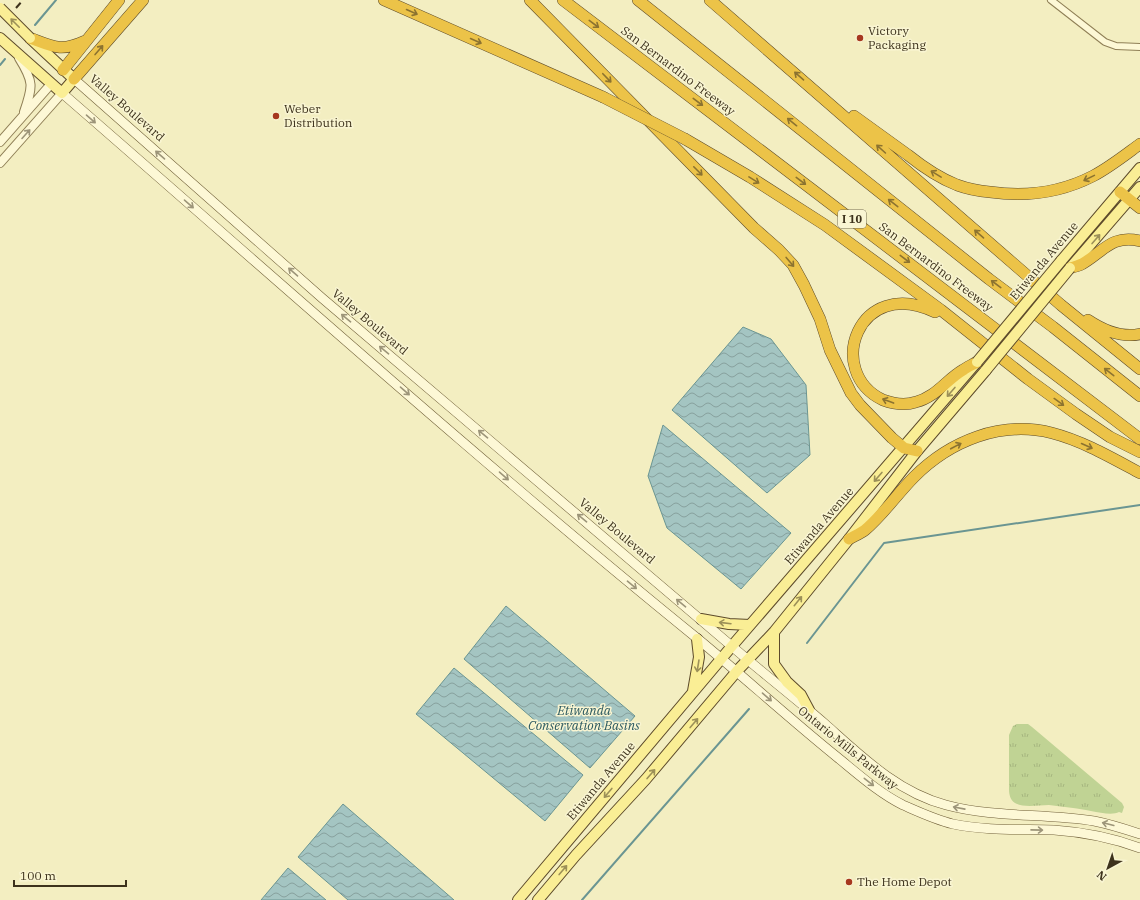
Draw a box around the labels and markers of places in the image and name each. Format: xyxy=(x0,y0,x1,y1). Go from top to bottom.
place label: Victory Packaging xyxy=(868,23,927,52)
marker: Victory Packaging xyxy=(855,33,865,43)
place label: Weber Distribution xyxy=(284,101,353,130)
marker: Weber Distribution xyxy=(271,111,281,121)
place label: The Home Depot xyxy=(857,874,952,889)
marker: The Home Depot xyxy=(844,877,854,887)

